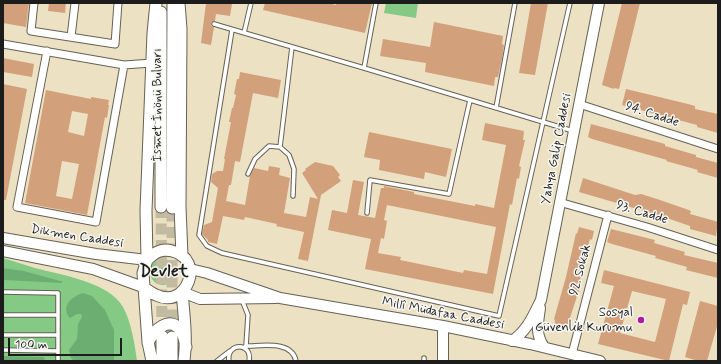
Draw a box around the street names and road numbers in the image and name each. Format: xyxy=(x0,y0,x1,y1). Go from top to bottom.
street label: İsmet İnönü Bulvarı xyxy=(150,48,166,162)
street label: Yahya Galip Caddesi xyxy=(539,92,575,206)
street label: 94. Cadde xyxy=(623,99,681,131)
street label: 93. Cadde xyxy=(614,198,670,228)
street label: Dikmen Caddesi xyxy=(30,222,124,252)
street label: 92. Sokak xyxy=(567,243,595,297)
street label: Millî Müdafaa Caddesi xyxy=(381,294,505,334)

